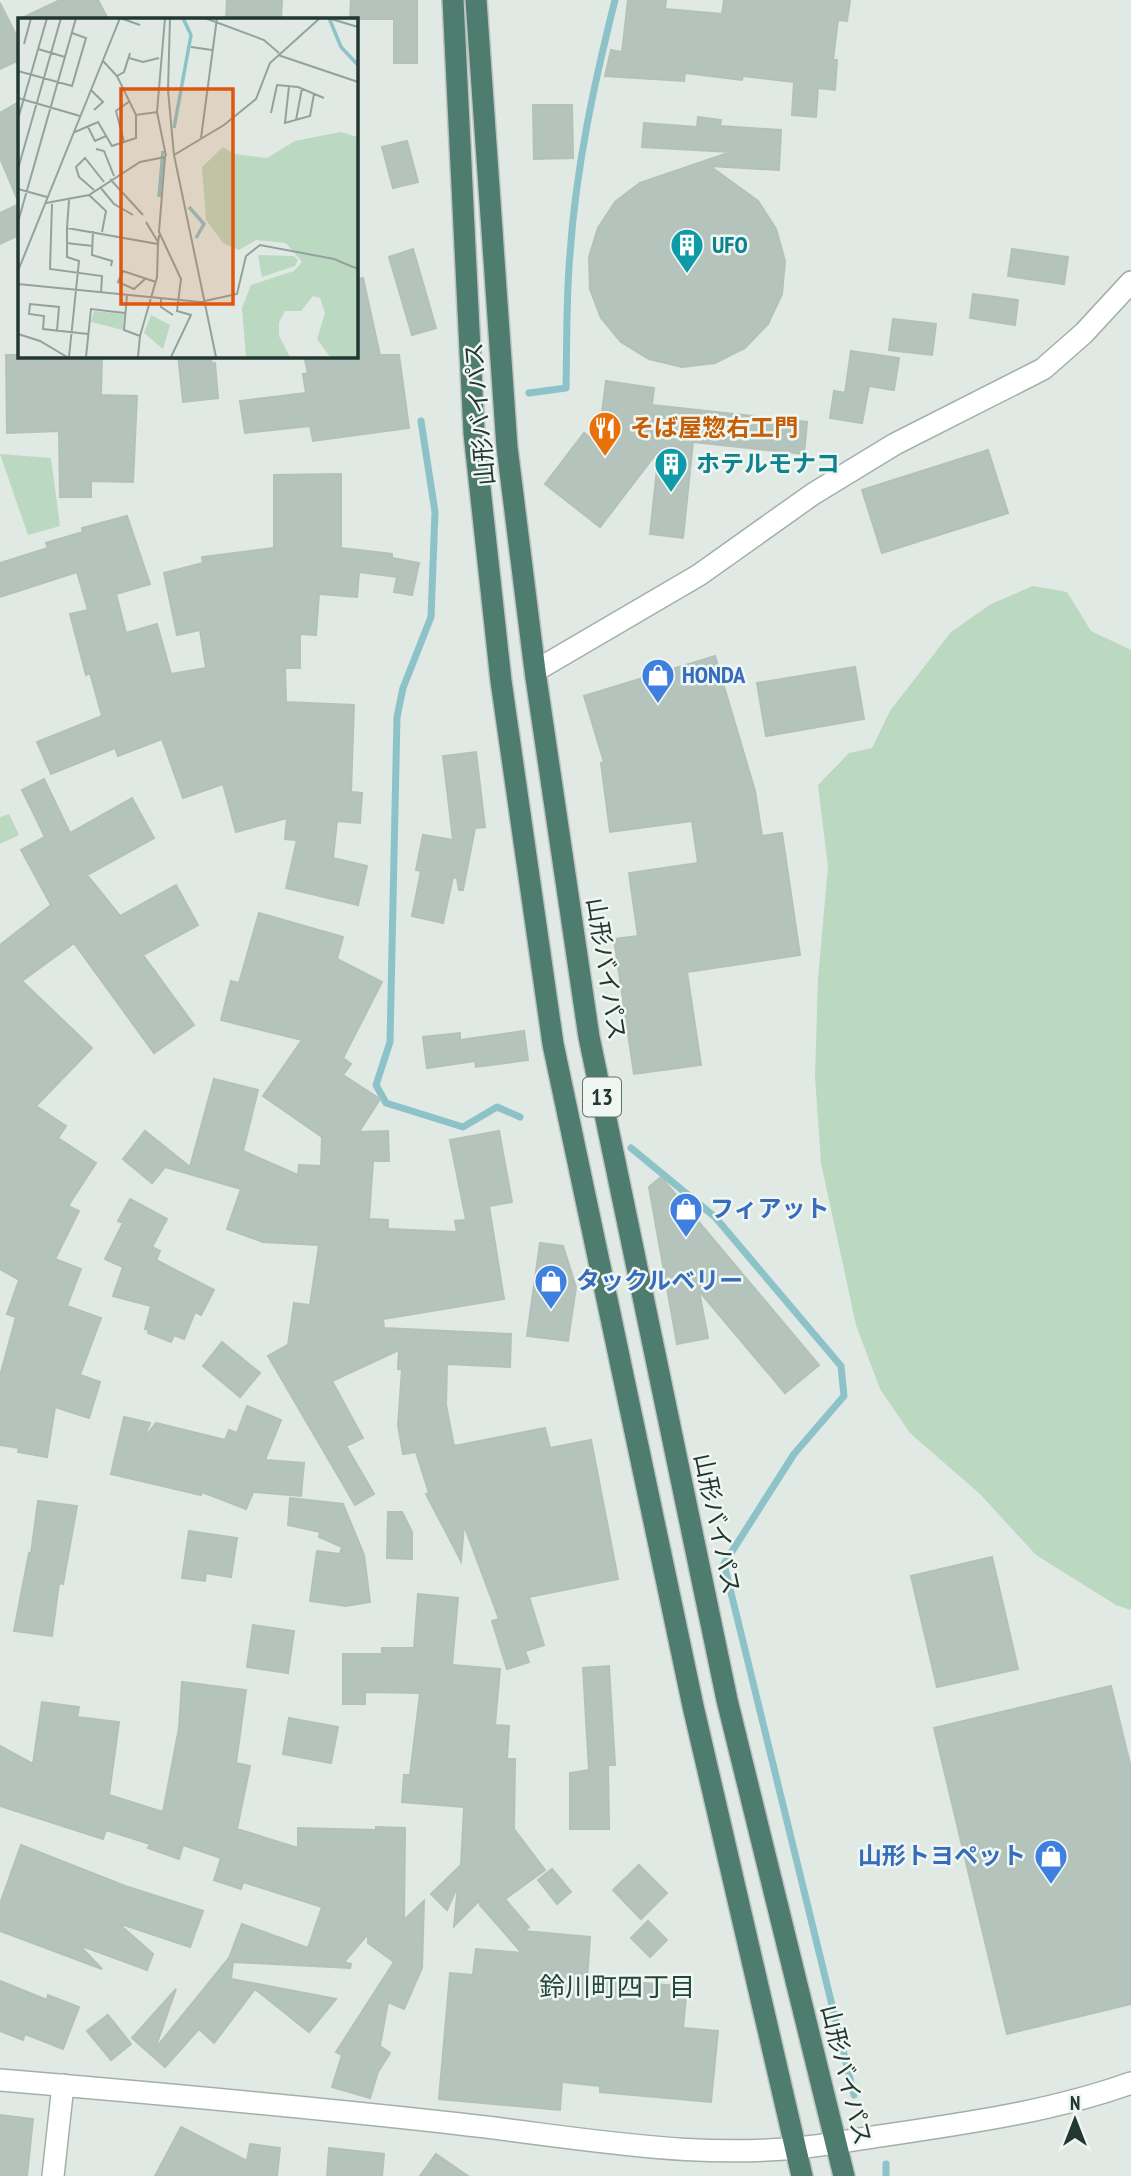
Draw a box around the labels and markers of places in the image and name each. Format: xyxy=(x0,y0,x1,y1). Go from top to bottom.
building icon: UFO xyxy=(668,226,706,275)
place label: UFO xyxy=(712,229,748,260)
restaurant icon: そば屋惣右工門 xyxy=(586,409,624,458)
place label: そば屋惣右工門 xyxy=(630,412,798,443)
building icon: ホテルモナコ xyxy=(652,445,690,494)
place label: ホテルモナコ xyxy=(696,448,840,479)
shop icon: HONDA xyxy=(639,656,677,705)
place label: HONDA xyxy=(682,659,746,690)
shop icon: フィアット xyxy=(667,1190,705,1239)
place label: フィアット xyxy=(710,1193,830,1224)
shop icon: タックルベリー xyxy=(532,1262,570,1311)
place label: タックルベリー xyxy=(576,1265,743,1296)
shop icon: 山形トヨペット xyxy=(1032,1837,1070,1886)
place label: 山形トヨペット xyxy=(858,1840,1026,1871)

